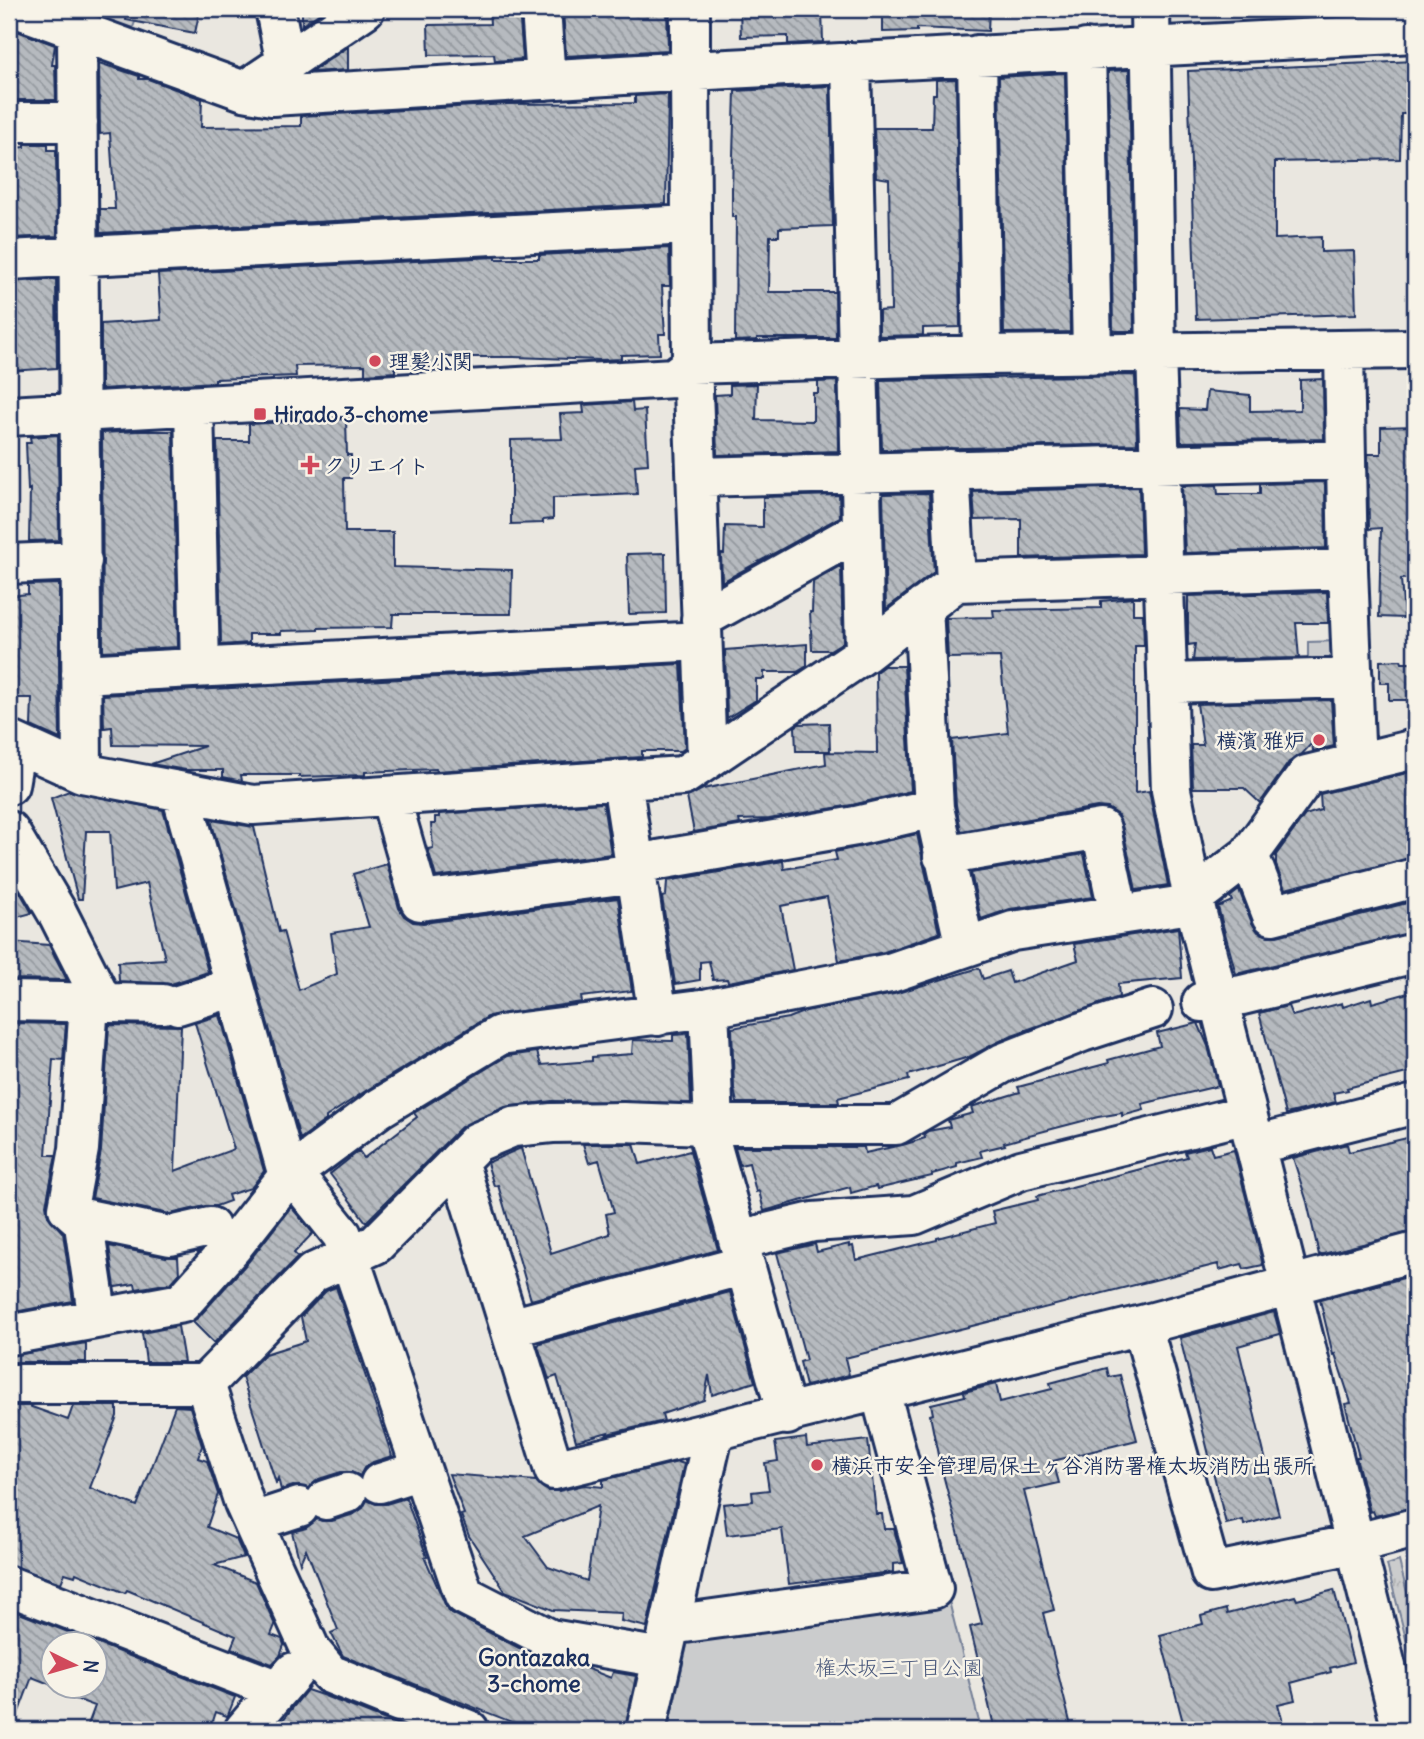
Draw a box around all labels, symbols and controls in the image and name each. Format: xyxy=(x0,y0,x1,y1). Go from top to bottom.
place label: 理髪小関 xyxy=(389,348,473,375)
marker: 理髪小関 xyxy=(367,353,383,369)
place label: Hirado 3-chome xyxy=(274,401,428,428)
marker: Hirado 3-chome xyxy=(252,406,268,422)
place label: クリエイト xyxy=(324,452,429,479)
marker: クリエイト xyxy=(302,457,318,473)
place label: 横濱 雅炉 xyxy=(1216,727,1305,754)
marker: 横濱 雅炉 xyxy=(1311,732,1327,748)
place label: 横浜市安全管理局保土ヶ谷消防署権太坂消防出張所 xyxy=(831,1452,1314,1479)
marker: 横浜市安全管理局保土ヶ谷消防署権太坂消防出張所 xyxy=(809,1457,825,1473)
north arrow xyxy=(38,1630,108,1700)
district label: Gontazaka 3-chome xyxy=(478,1643,590,1698)
park label: 権太坂三丁目公園 xyxy=(815,1654,983,1681)
text: N xyxy=(78,1659,103,1674)

